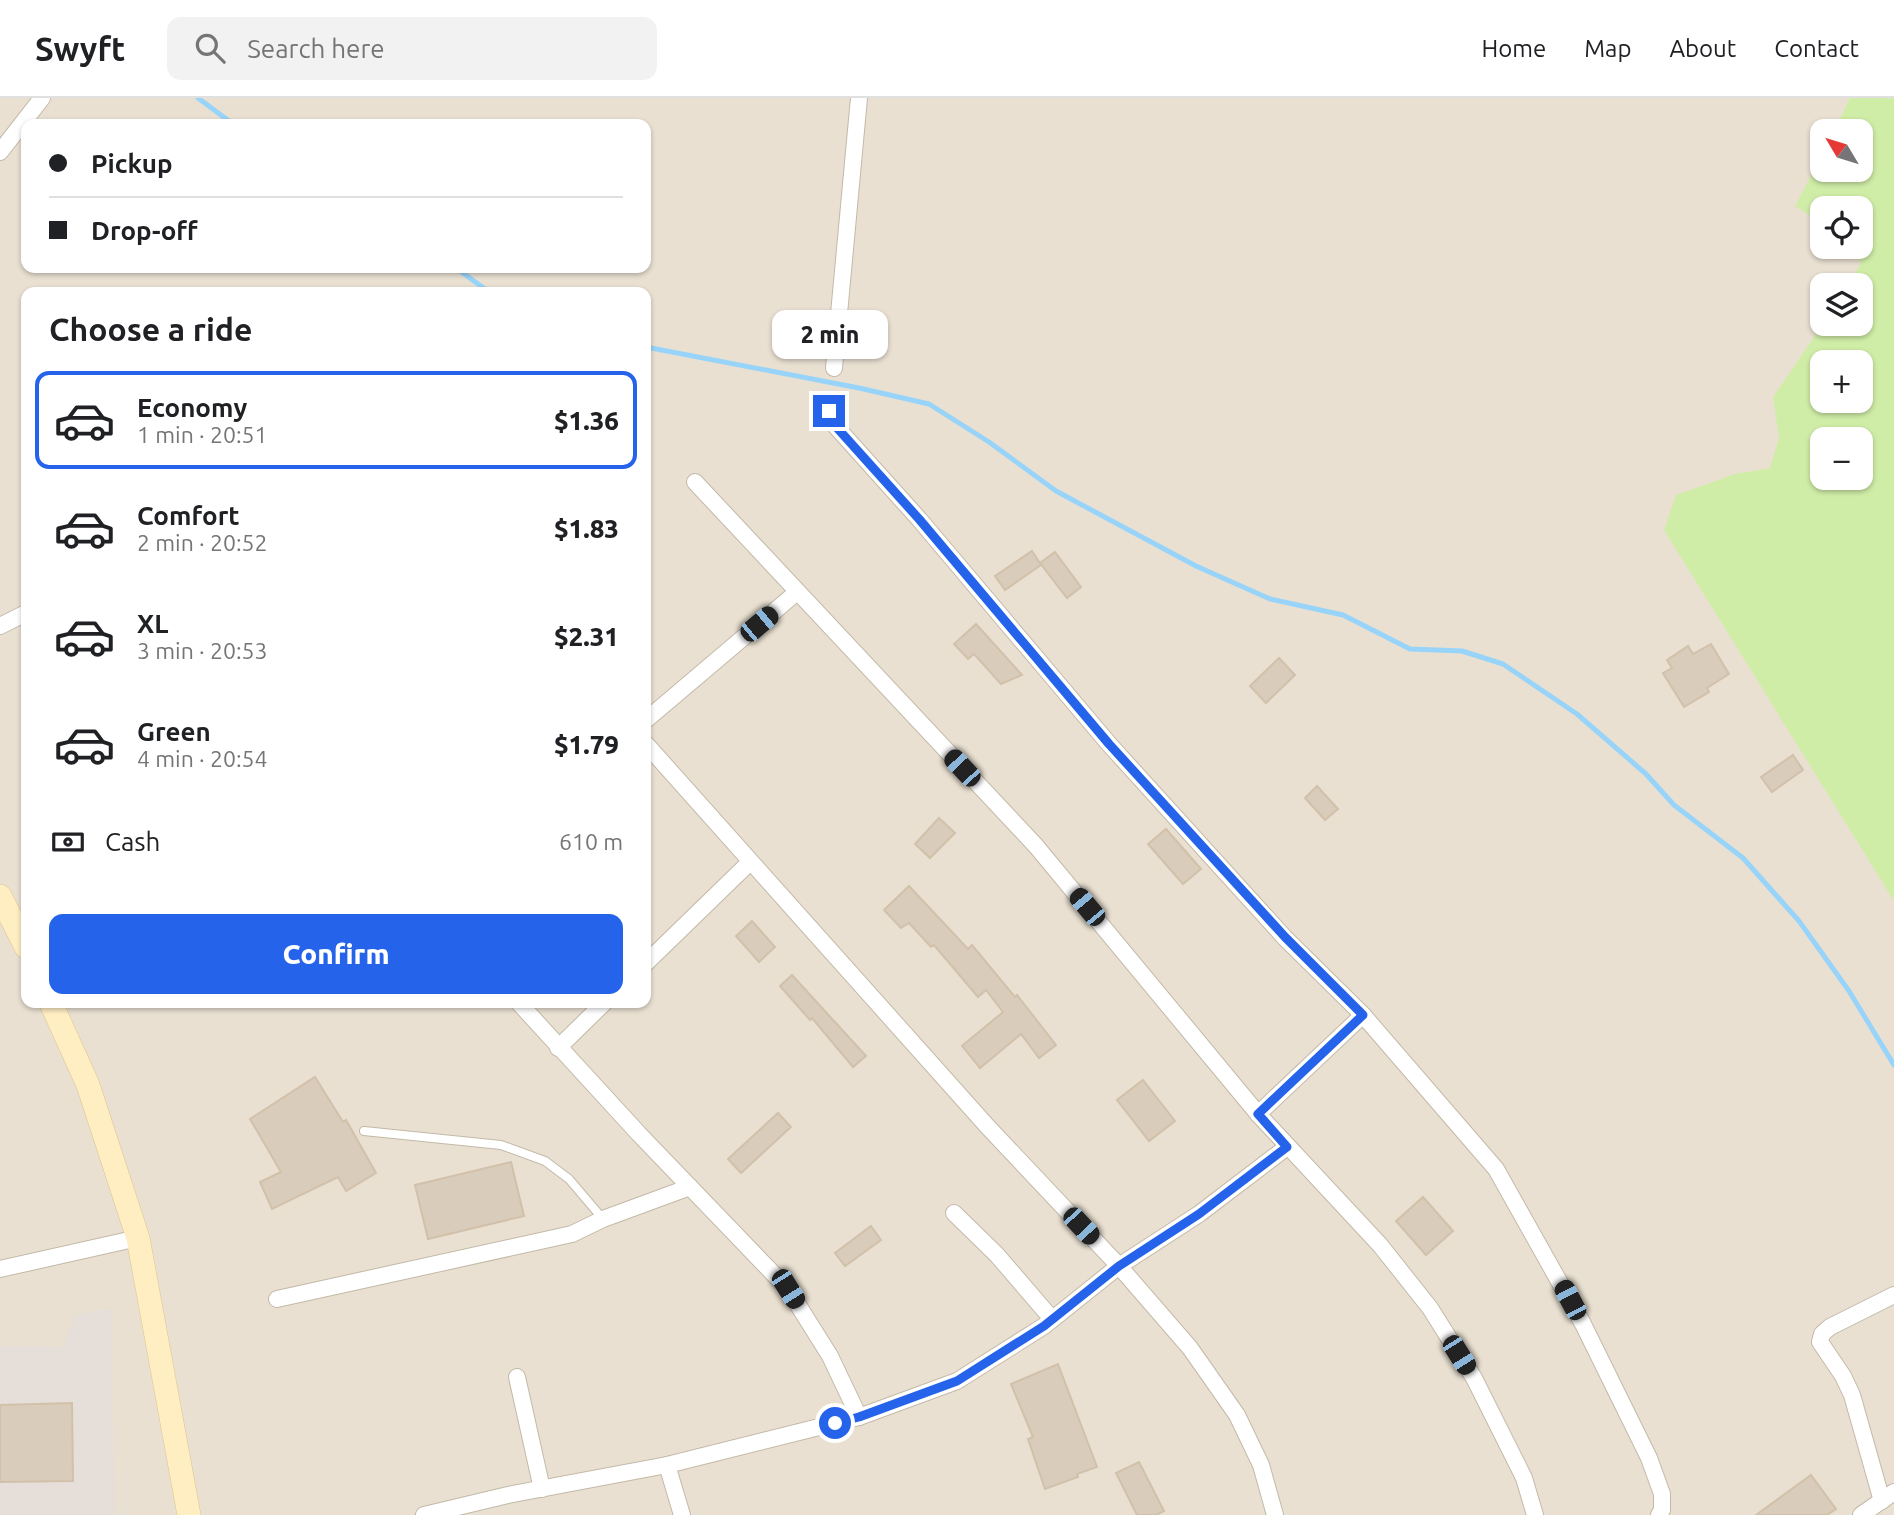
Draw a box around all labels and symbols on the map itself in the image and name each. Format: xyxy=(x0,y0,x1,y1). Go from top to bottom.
north arrow xyxy=(1810,119,1872,182)
callout: 2 min xyxy=(771,310,887,358)
route end xyxy=(813,395,845,427)
car xyxy=(737,602,782,646)
car xyxy=(940,745,985,791)
car xyxy=(1066,884,1109,930)
car xyxy=(1059,1203,1104,1249)
car xyxy=(768,1266,809,1312)
car xyxy=(1551,1277,1590,1323)
car xyxy=(1439,1332,1480,1378)
route start xyxy=(819,1407,851,1439)

